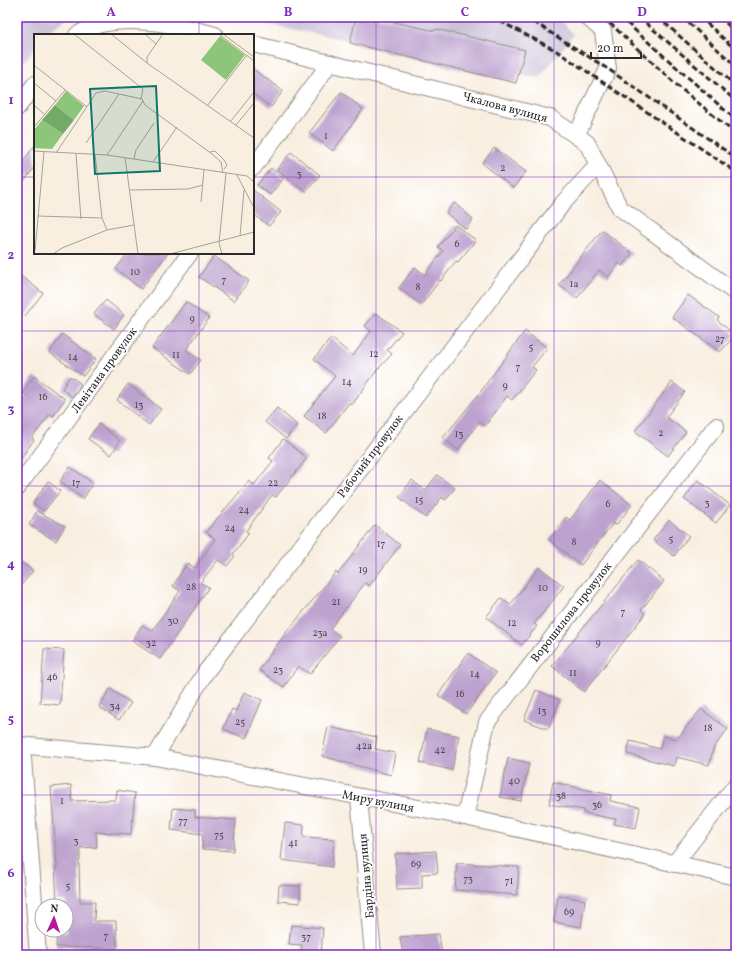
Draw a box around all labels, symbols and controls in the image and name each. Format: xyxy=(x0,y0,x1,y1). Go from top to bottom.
text: A xyxy=(106,4,116,22)
text: B xyxy=(284,4,293,22)
text: C xyxy=(461,4,469,22)
text: D xyxy=(637,4,647,22)
inset map xyxy=(34,34,254,254)
scale bar xyxy=(591,34,641,60)
text: 20 m xyxy=(597,41,624,57)
street label: Чкалова вулиця xyxy=(460,89,549,127)
text: 1 xyxy=(8,92,14,110)
house number: 1 xyxy=(324,129,328,143)
house number: 2 xyxy=(500,161,506,175)
house number: 3 xyxy=(296,167,302,181)
house number: 6 xyxy=(454,237,460,251)
text: 2 xyxy=(8,247,15,265)
house number: 10 xyxy=(130,265,140,279)
house number: 7 xyxy=(222,273,227,287)
house number: 1а xyxy=(570,277,578,291)
house number: 8 xyxy=(415,280,421,294)
house number: 9 xyxy=(189,312,195,326)
street label: Левітана провулок xyxy=(68,324,142,417)
house number: 27 xyxy=(715,332,725,346)
house number: 5 xyxy=(529,340,534,354)
house number: 12 xyxy=(369,347,379,361)
house number: 11 xyxy=(172,348,180,362)
house number: 14 xyxy=(68,350,78,364)
house number: 7 xyxy=(516,360,521,374)
house number: 14 xyxy=(342,375,352,389)
house number: 9 xyxy=(502,379,508,393)
house number: 16 xyxy=(39,390,47,404)
house number: 13 xyxy=(134,398,144,412)
text: 3 xyxy=(8,401,15,419)
house number: 18 xyxy=(318,409,326,423)
street label: Рабочий провулок xyxy=(334,411,408,502)
house number: 2 xyxy=(658,426,664,440)
house number: 13 xyxy=(454,427,464,441)
house number: 17 xyxy=(72,476,81,490)
house number: 22 xyxy=(268,476,278,490)
house number: 15 xyxy=(415,493,424,507)
house number: 3 xyxy=(704,496,710,510)
house number: 6 xyxy=(605,497,611,511)
house number: 24 xyxy=(238,503,250,517)
house number: 24 xyxy=(224,521,236,535)
house number: 5 xyxy=(669,532,674,546)
house number: 8 xyxy=(571,535,577,549)
house number: 17 xyxy=(377,537,386,551)
text: 4 xyxy=(7,556,15,574)
street label: Ворошилова провулок xyxy=(528,559,616,666)
house number: 19 xyxy=(358,563,368,577)
house number: 28 xyxy=(186,580,196,594)
house number: 10 xyxy=(538,581,548,595)
house number: 21 xyxy=(331,595,341,609)
house number: 7 xyxy=(621,605,626,619)
house number: 30 xyxy=(168,614,178,628)
house number: 12 xyxy=(507,616,517,630)
house number: 23а xyxy=(312,626,328,640)
house number: 32 xyxy=(146,636,156,650)
house number: 9 xyxy=(595,636,601,650)
house number: 23 xyxy=(273,663,283,677)
house number: 11 xyxy=(569,666,577,680)
house number: 14 xyxy=(470,667,480,681)
house number: 46 xyxy=(47,670,57,684)
house number: 16 xyxy=(456,687,464,701)
house number: 34 xyxy=(109,699,121,713)
house number: 13 xyxy=(537,704,547,718)
text: 5 xyxy=(8,711,14,729)
house number: 25 xyxy=(235,715,245,729)
house number: 18 xyxy=(704,721,712,735)
house number: 42а xyxy=(356,739,372,753)
house number: 42 xyxy=(434,743,446,757)
house number: 40 xyxy=(508,774,520,788)
street label: Миру вулиця xyxy=(340,787,415,817)
house number: 38 xyxy=(556,789,566,803)
house number: 1 xyxy=(60,794,64,808)
house number: 36 xyxy=(592,798,602,812)
house number: 77 xyxy=(178,814,188,828)
house number: 75 xyxy=(214,828,224,842)
street label: Бардіна вулиця xyxy=(355,833,379,919)
house number: 3 xyxy=(73,834,79,848)
house number: 41 xyxy=(288,836,298,850)
house number: 69 xyxy=(411,857,421,871)
text: 6 xyxy=(7,865,15,883)
house number: 73 xyxy=(463,872,473,886)
house number: 71 xyxy=(505,874,513,888)
house number: 5 xyxy=(66,879,71,893)
north arrow xyxy=(34,898,74,938)
text: N xyxy=(50,902,59,917)
house number: 69 xyxy=(564,905,574,919)
house number: 7 xyxy=(104,929,109,943)
house number: 37 xyxy=(301,930,311,944)

